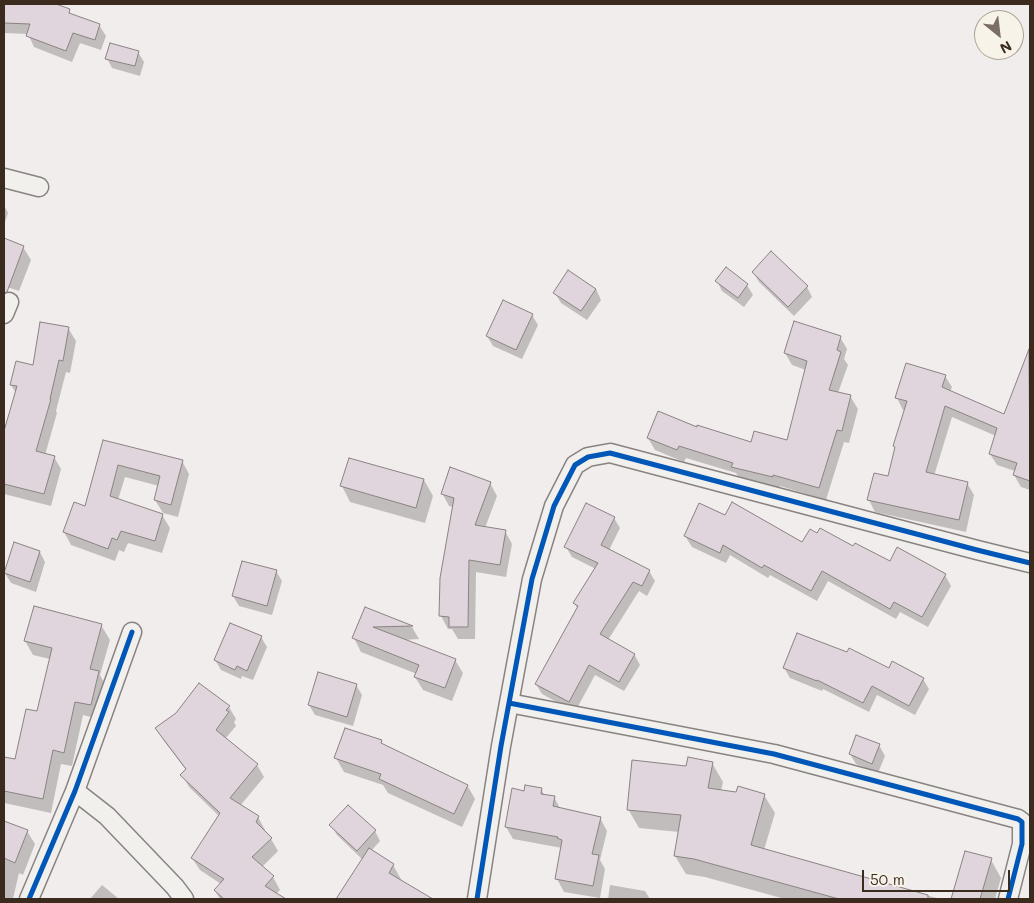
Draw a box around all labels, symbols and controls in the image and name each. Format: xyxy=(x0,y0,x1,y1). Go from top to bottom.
north arrow xyxy=(974,10,1024,60)
text: N xyxy=(997,37,1015,59)
scale bar xyxy=(864,860,1012,892)
text: 50 m xyxy=(870,869,905,889)

